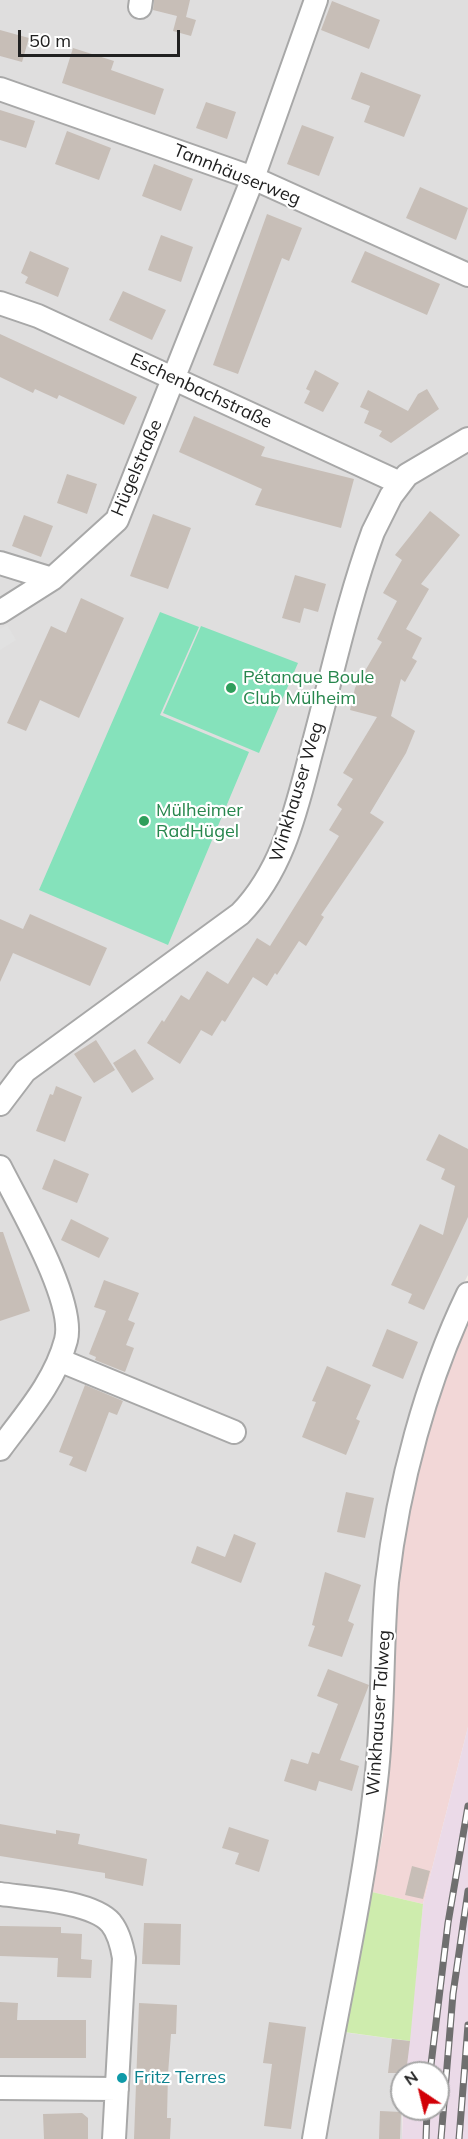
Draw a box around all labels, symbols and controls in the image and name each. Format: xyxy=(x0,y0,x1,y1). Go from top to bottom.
scale bar xyxy=(21,18,183,56)
text: 50 m xyxy=(29,29,71,52)
street label: Tannhäuserweg xyxy=(170,140,304,210)
street label: Eschenbachstraße xyxy=(127,349,275,433)
street label: Hügelstraße xyxy=(107,417,167,519)
place label: Pétanque Boule Club Mülheim xyxy=(243,667,374,710)
marker: Pétanque Boule Club Mülheim xyxy=(224,681,238,695)
street label: Winkhauser Weg xyxy=(265,719,329,865)
place label: Mülheimer RadHügel xyxy=(156,800,243,842)
marker: Mülheimer RadHügel xyxy=(137,814,151,828)
street label: Winkhauser Talweg xyxy=(362,1629,396,1797)
north arrow xyxy=(390,2061,450,2121)
text: N xyxy=(400,2066,422,2090)
place label: Fritz Terres xyxy=(134,2067,226,2089)
marker: Fritz Terres xyxy=(115,2071,129,2085)

